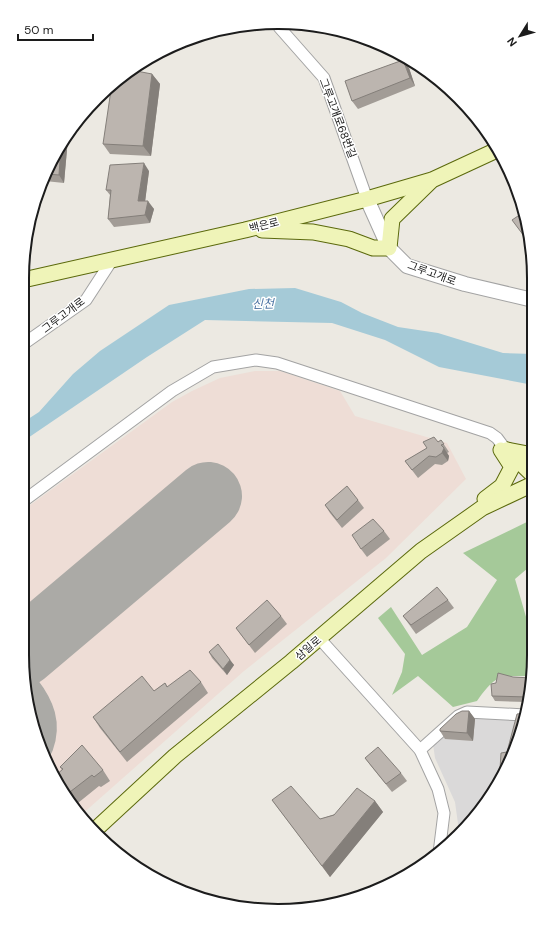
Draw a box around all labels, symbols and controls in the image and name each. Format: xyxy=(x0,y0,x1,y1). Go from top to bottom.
scale bar xyxy=(18,16,93,42)
north arrow xyxy=(500,16,540,56)
text: 50 m xyxy=(24,22,53,38)
text: N xyxy=(504,35,520,49)
street label: 그루고개로68번길 xyxy=(316,76,360,160)
street label: 백은로 xyxy=(248,215,280,235)
street label: 그루고개로 xyxy=(406,258,458,288)
street label: 그루고개로 xyxy=(39,294,87,336)
water label: 신천 xyxy=(252,296,276,312)
street label: 삼일로 xyxy=(292,633,324,663)

